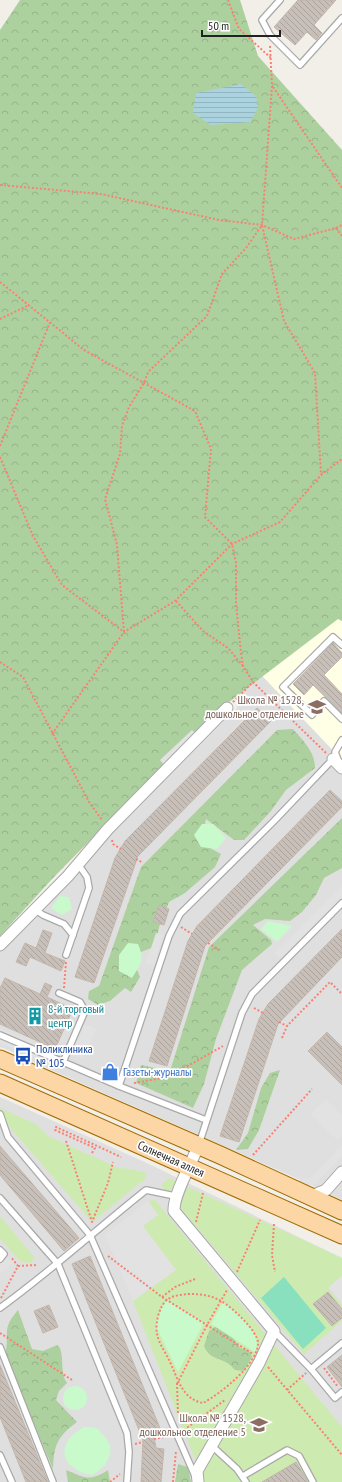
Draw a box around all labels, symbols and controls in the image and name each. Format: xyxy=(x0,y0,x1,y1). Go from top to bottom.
scale bar xyxy=(202,12,280,38)
text: 50 m xyxy=(208,18,229,33)
place label: Школа № 1528, дошкольное отделение xyxy=(205,692,304,721)
school or university icon: Школа № 1528, дошкольное отделение xyxy=(307,697,327,717)
place label: 8-й торговый центр xyxy=(48,1001,104,1030)
building icon: 8-й торговый центр xyxy=(25,1006,45,1026)
place label: Поликлиника № 105 xyxy=(36,1041,93,1070)
bus stop icon: Поликлиника № 105 xyxy=(13,1046,33,1066)
shop icon: Газеты-журналы xyxy=(100,1062,120,1082)
place label: Газеты-журналы xyxy=(123,1064,192,1079)
street label: Солнечная аллея xyxy=(135,1137,207,1180)
place label: Школа № 1528, дошкольное отделение 5 xyxy=(139,1410,246,1439)
school or university icon: Школа № 1528, дошкольное отделение 5 xyxy=(249,1415,269,1435)

